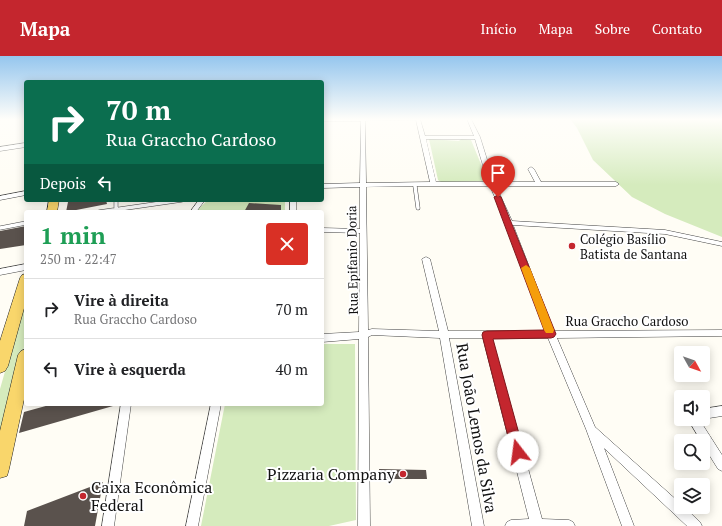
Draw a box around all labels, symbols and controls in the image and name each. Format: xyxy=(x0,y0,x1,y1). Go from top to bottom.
text: Mapa xyxy=(20,16,70,41)
text: Início xyxy=(481,19,517,38)
text: Mapa xyxy=(539,19,573,38)
text: Sobre xyxy=(595,19,630,38)
text: Contato xyxy=(652,19,702,38)
text: 70 m xyxy=(106,91,171,128)
icon: right xyxy=(40,96,92,148)
text: Rua Graccho Cardoso xyxy=(106,127,276,151)
pin xyxy=(481,156,515,197)
icon: arrive xyxy=(487,162,509,184)
icon: left xyxy=(94,172,116,194)
text: Depois xyxy=(40,173,86,193)
street label: Rua Epifanio Doria xyxy=(342,205,362,315)
text: 1 min xyxy=(40,219,106,251)
button: close xyxy=(266,223,308,265)
place label: Colégio Basílio Batista de Santana xyxy=(580,230,688,263)
marker: Colégio Basílio Batista de Santana xyxy=(567,241,577,251)
text: 250 m · 22:47 xyxy=(40,250,117,268)
text: Vire à direita xyxy=(74,290,169,310)
icon: right xyxy=(40,298,62,320)
text: 70 m xyxy=(275,299,308,319)
text: Rua Graccho Cardoso xyxy=(74,310,197,328)
street label: Rua Graccho Cardoso xyxy=(566,312,688,330)
street label: Rua João Lemos da Silva xyxy=(451,341,503,515)
north arrow xyxy=(674,346,710,382)
map controls xyxy=(674,346,710,514)
icon: left xyxy=(40,358,62,380)
text: Vire à esquerda xyxy=(74,359,186,379)
text: 40 m xyxy=(275,359,308,379)
button: sound xyxy=(674,390,710,426)
position arrow xyxy=(497,431,539,473)
button: search xyxy=(674,434,710,470)
place label: Pizzaria Company xyxy=(267,463,396,485)
marker: Pizzaria Company xyxy=(398,469,408,479)
place label: Caixa Econômica Federal xyxy=(91,476,212,516)
button: layers xyxy=(674,478,710,514)
marker: Caixa Econômica Federal xyxy=(78,491,88,501)

